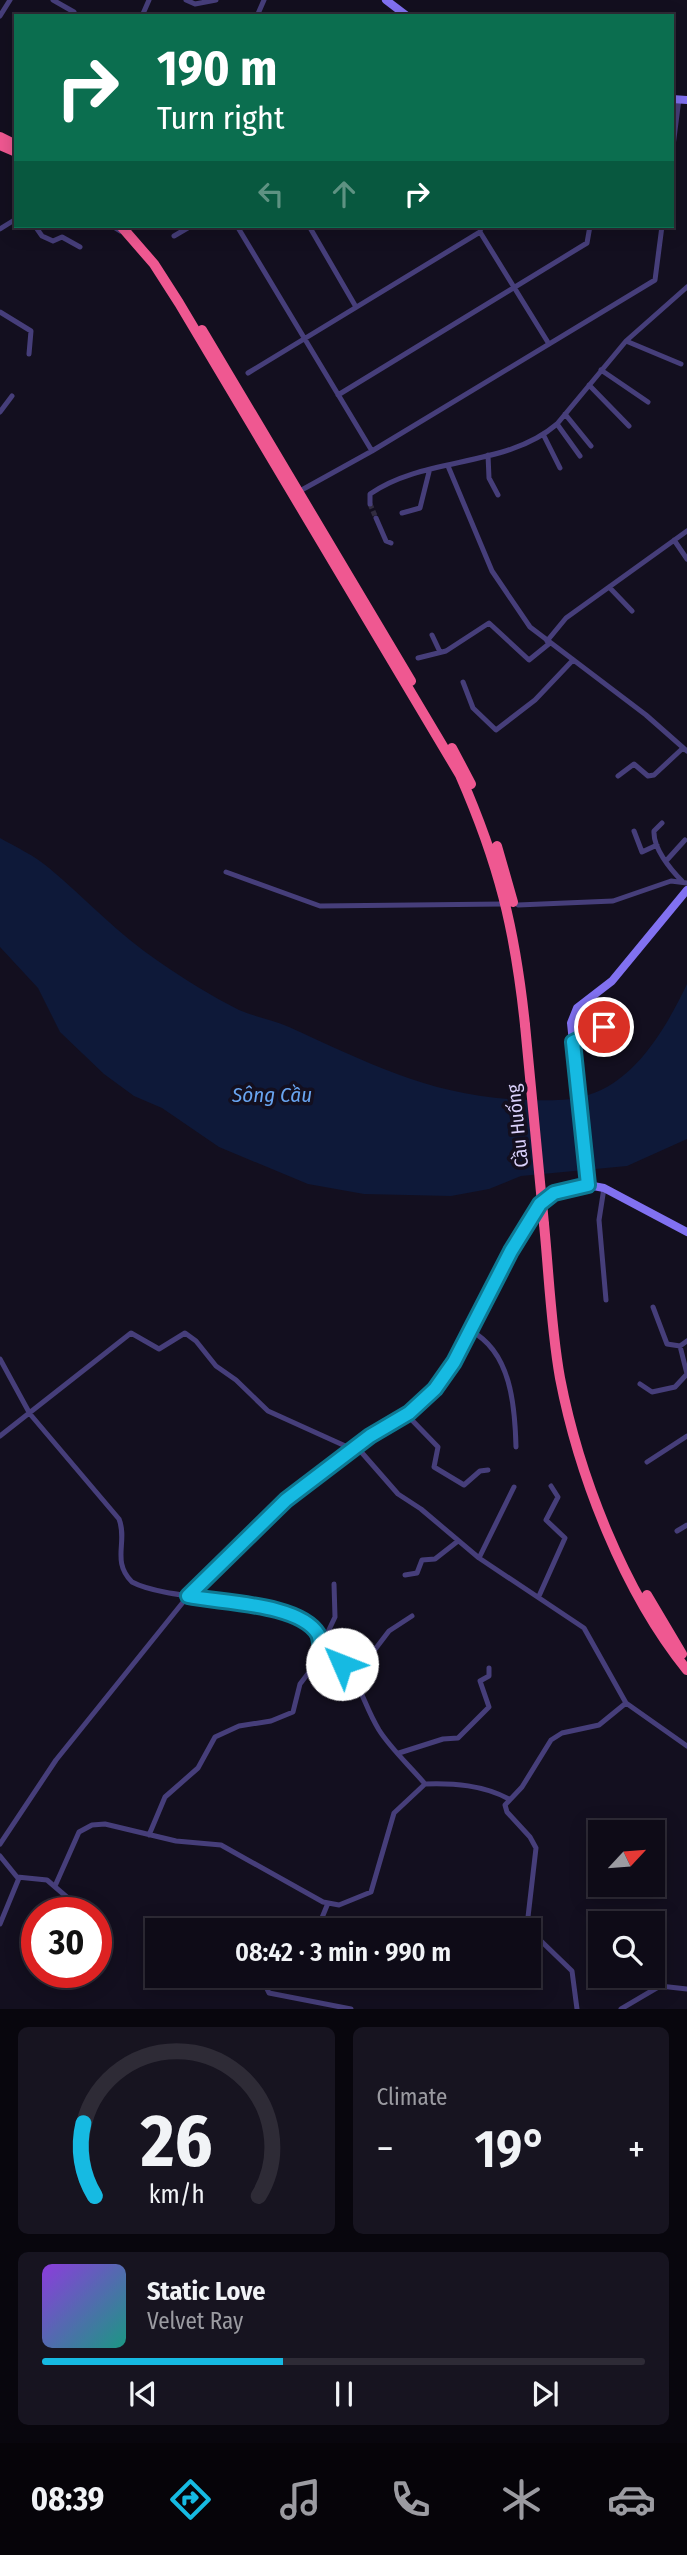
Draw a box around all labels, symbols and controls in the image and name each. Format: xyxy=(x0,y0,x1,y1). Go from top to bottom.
text: 190 m xyxy=(157,39,277,98)
icon: right xyxy=(42,42,133,133)
text: Turn right xyxy=(157,99,284,137)
icon: left xyxy=(252,175,290,213)
icon: ahead xyxy=(325,175,363,213)
icon: right xyxy=(398,175,436,213)
pin xyxy=(574,997,634,1057)
icon: arrive xyxy=(585,1008,623,1046)
water label: Sông Cầu xyxy=(231,1082,312,1108)
street label: Cầu Huống xyxy=(502,1083,533,1169)
position arrow xyxy=(305,1627,379,1701)
north arrow xyxy=(588,1820,665,1897)
map controls xyxy=(588,1820,665,1988)
speed limit sign: 30 xyxy=(21,1897,112,1988)
button: search xyxy=(588,1911,665,1988)
text: 08:42 · 3 min · 990 m xyxy=(235,1937,451,1968)
text: Climate xyxy=(377,2083,447,2111)
text: 26 xyxy=(139,2099,212,2186)
text: 19° xyxy=(474,2118,547,2181)
text: − xyxy=(377,2126,394,2172)
text: + xyxy=(628,2126,645,2172)
text: km/h xyxy=(148,2180,204,2210)
text: Static Love xyxy=(147,2276,265,2307)
text: Velvet Ray xyxy=(147,2307,243,2335)
icon: previous xyxy=(124,2375,162,2413)
icon: pause xyxy=(325,2375,363,2413)
icon: next xyxy=(526,2375,564,2413)
icon: directions xyxy=(166,2475,215,2524)
icon: music xyxy=(276,2475,325,2524)
icon: phone xyxy=(386,2475,435,2524)
icon: climate xyxy=(497,2475,546,2524)
icon: car xyxy=(607,2475,656,2524)
text: 08:39 xyxy=(31,2480,104,2518)

